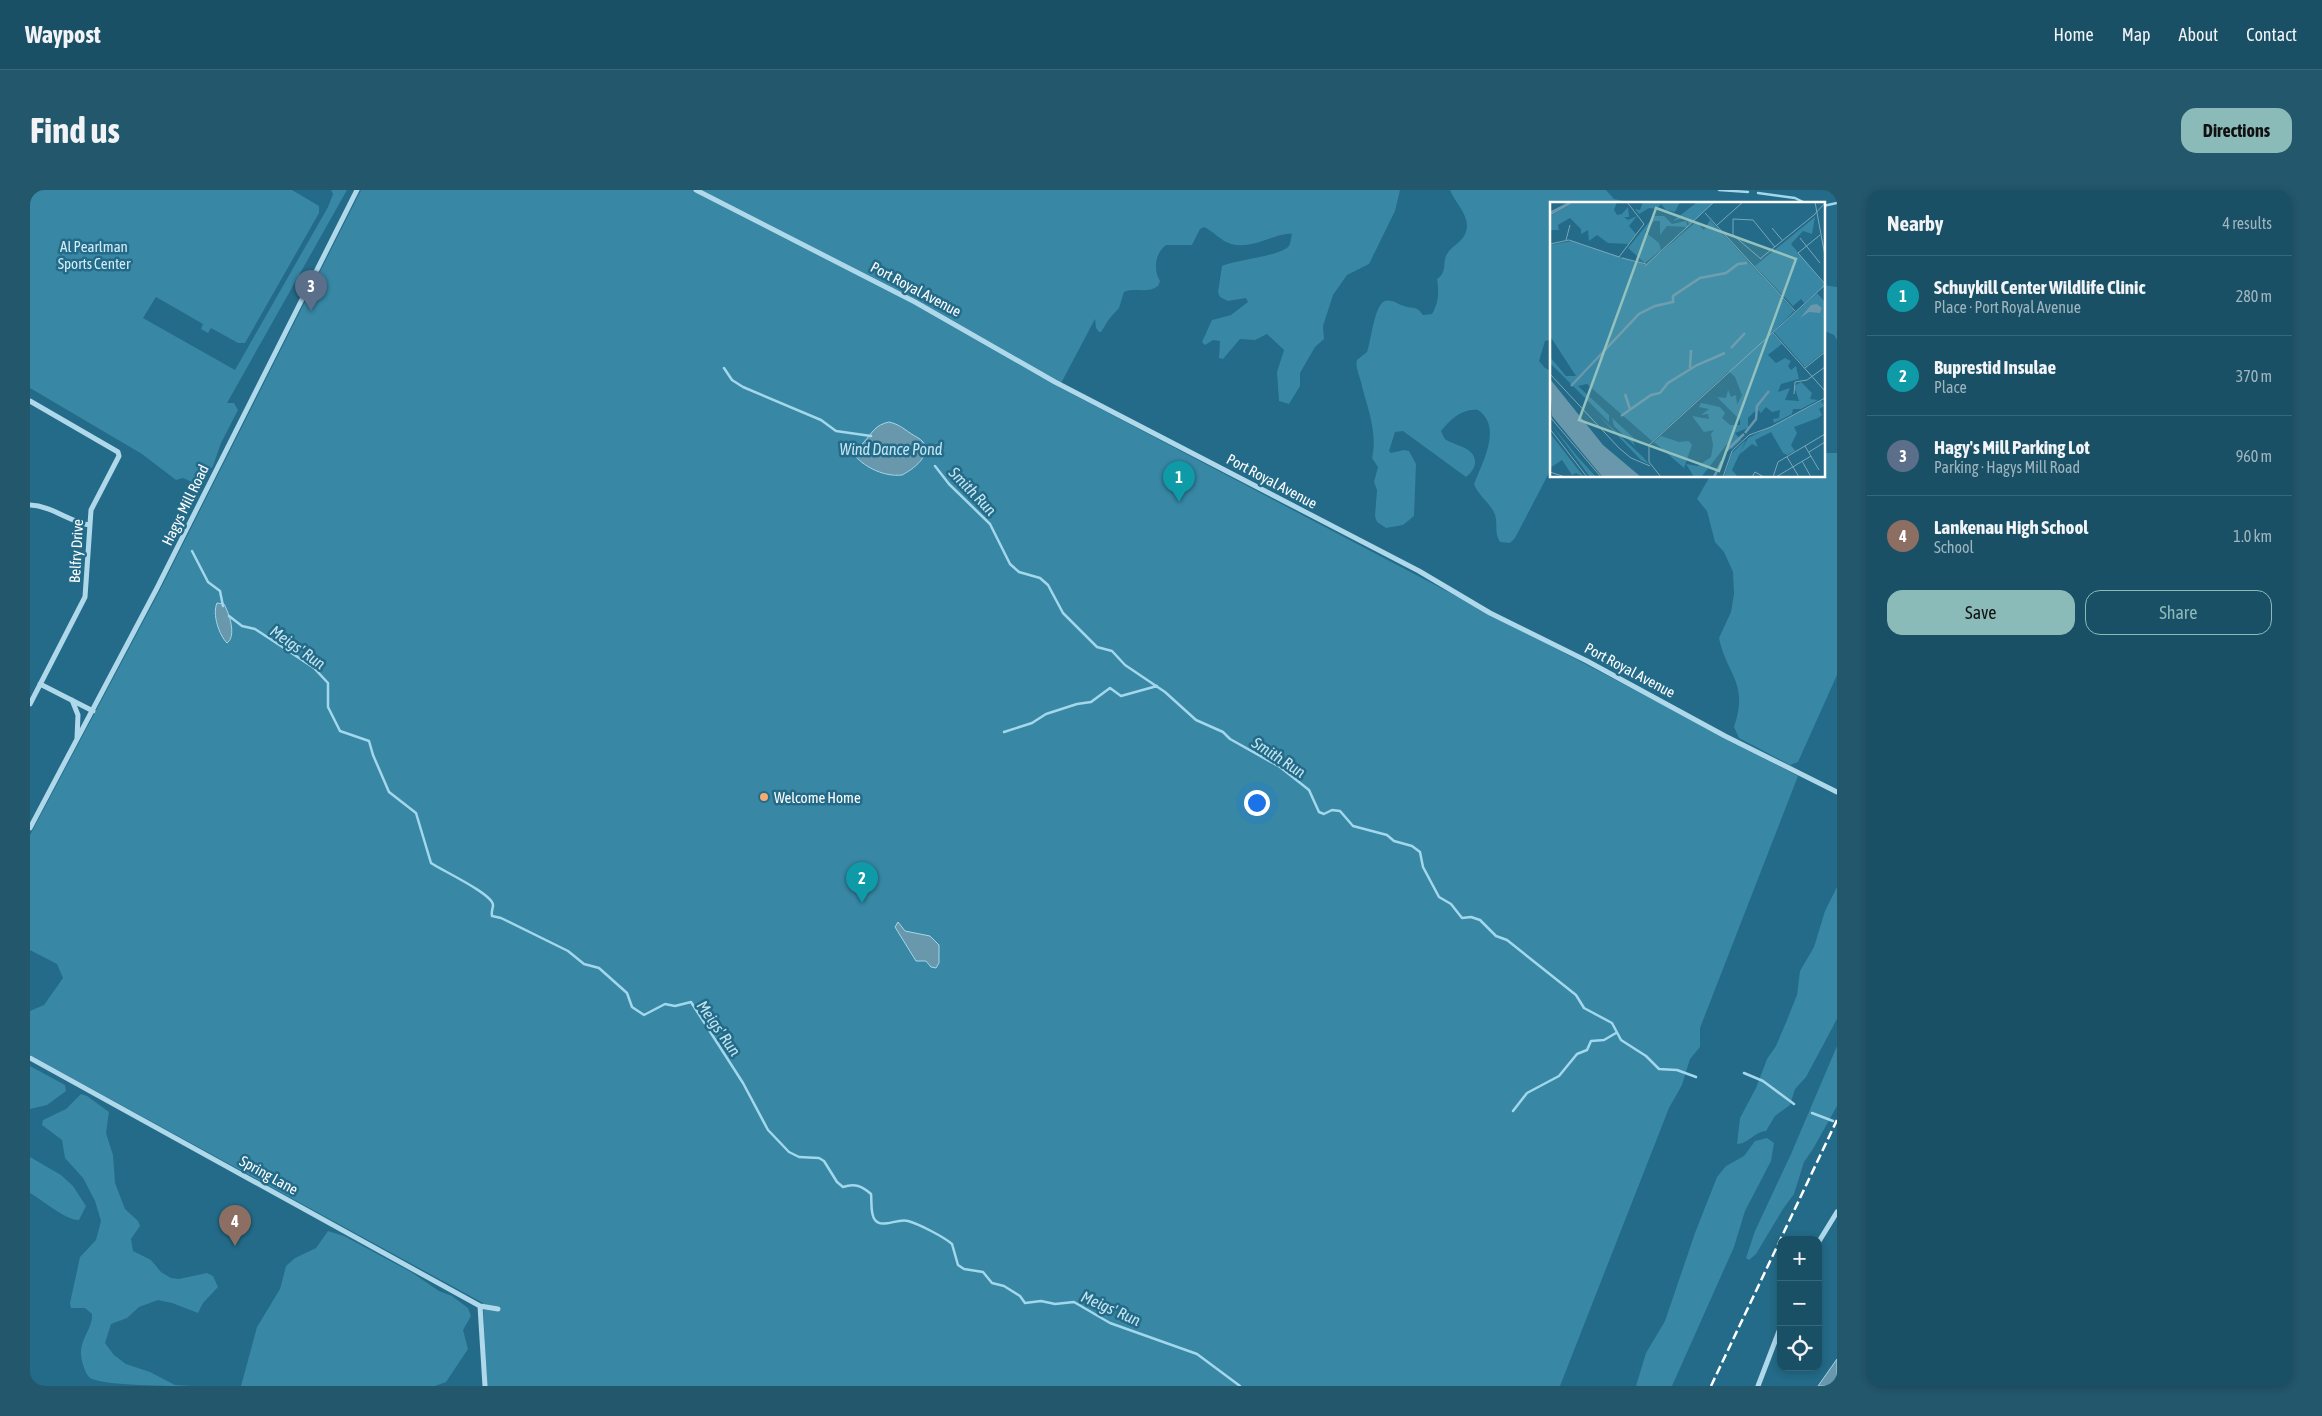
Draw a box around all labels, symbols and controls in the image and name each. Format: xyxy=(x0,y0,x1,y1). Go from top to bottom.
text: Waypost xyxy=(25,21,101,48)
text: Home xyxy=(2054,24,2094,45)
text: Map xyxy=(2122,24,2151,45)
text: About xyxy=(2179,24,2218,45)
text: Contact xyxy=(2246,24,2297,45)
button: Directions xyxy=(2181,108,2292,153)
text: Find us xyxy=(30,110,120,150)
inset map xyxy=(1550,202,1824,478)
text: Nearby xyxy=(1887,211,1943,235)
text: 4 results xyxy=(2222,214,2272,232)
park label: Al Pearlman Sports Center xyxy=(58,238,131,272)
street label: Port Royal Avenue xyxy=(868,258,964,320)
pin: 3 xyxy=(295,270,327,311)
text: Schuykill Center Wildlife Clinic xyxy=(1934,276,2146,298)
text: 1 xyxy=(1899,287,1907,305)
text: 280 m xyxy=(2236,287,2272,305)
text: Place · Port Royal Avenue xyxy=(1934,298,2081,316)
text: Buprestid Insulae xyxy=(1934,356,2056,378)
text: 2 xyxy=(1899,367,1907,385)
text: 370 m xyxy=(2236,367,2272,385)
text: Place xyxy=(1934,378,1967,396)
text: Hagy's Mill Parking Lot xyxy=(1934,436,2090,458)
water label: Wind Dance Pond xyxy=(840,440,943,458)
text: 3 xyxy=(1899,447,1907,465)
text: 960 m xyxy=(2236,447,2272,465)
street label: Port Royal Avenue xyxy=(1224,450,1320,512)
text: Parking · Hagys Mill Road xyxy=(1934,458,2080,476)
pin: 1 xyxy=(1163,461,1195,502)
street label: Hagys Mill Road xyxy=(158,462,212,548)
water label: Smith Run xyxy=(945,462,1000,519)
text: Lankenau High School xyxy=(1934,516,2088,538)
street label: Belfry Drive xyxy=(66,519,86,583)
text: 4 xyxy=(1899,527,1907,545)
text: 1.0 km xyxy=(2233,527,2272,545)
text: School xyxy=(1934,538,1974,556)
button: Save xyxy=(1887,590,2075,635)
button: Share xyxy=(2085,590,2272,635)
water label: Meigs' Run xyxy=(266,622,329,673)
street label: Port Royal Avenue xyxy=(1582,639,1678,701)
water label: Smith Run xyxy=(1248,733,1309,781)
place label: Welcome Home xyxy=(774,789,861,806)
your location xyxy=(1244,790,1270,816)
marker: Welcome Home xyxy=(758,791,770,803)
pin: 2 xyxy=(846,862,878,903)
water label: Meigs' Run xyxy=(693,997,745,1060)
street label: Spring Lane xyxy=(237,1152,301,1198)
pin: 4 xyxy=(219,1205,251,1246)
map controls xyxy=(1777,1236,1822,1371)
button: + xyxy=(1777,1236,1822,1281)
button: − xyxy=(1777,1281,1822,1326)
water label: Meigs' Run xyxy=(1078,1287,1144,1330)
button: locate xyxy=(1777,1326,1822,1371)

